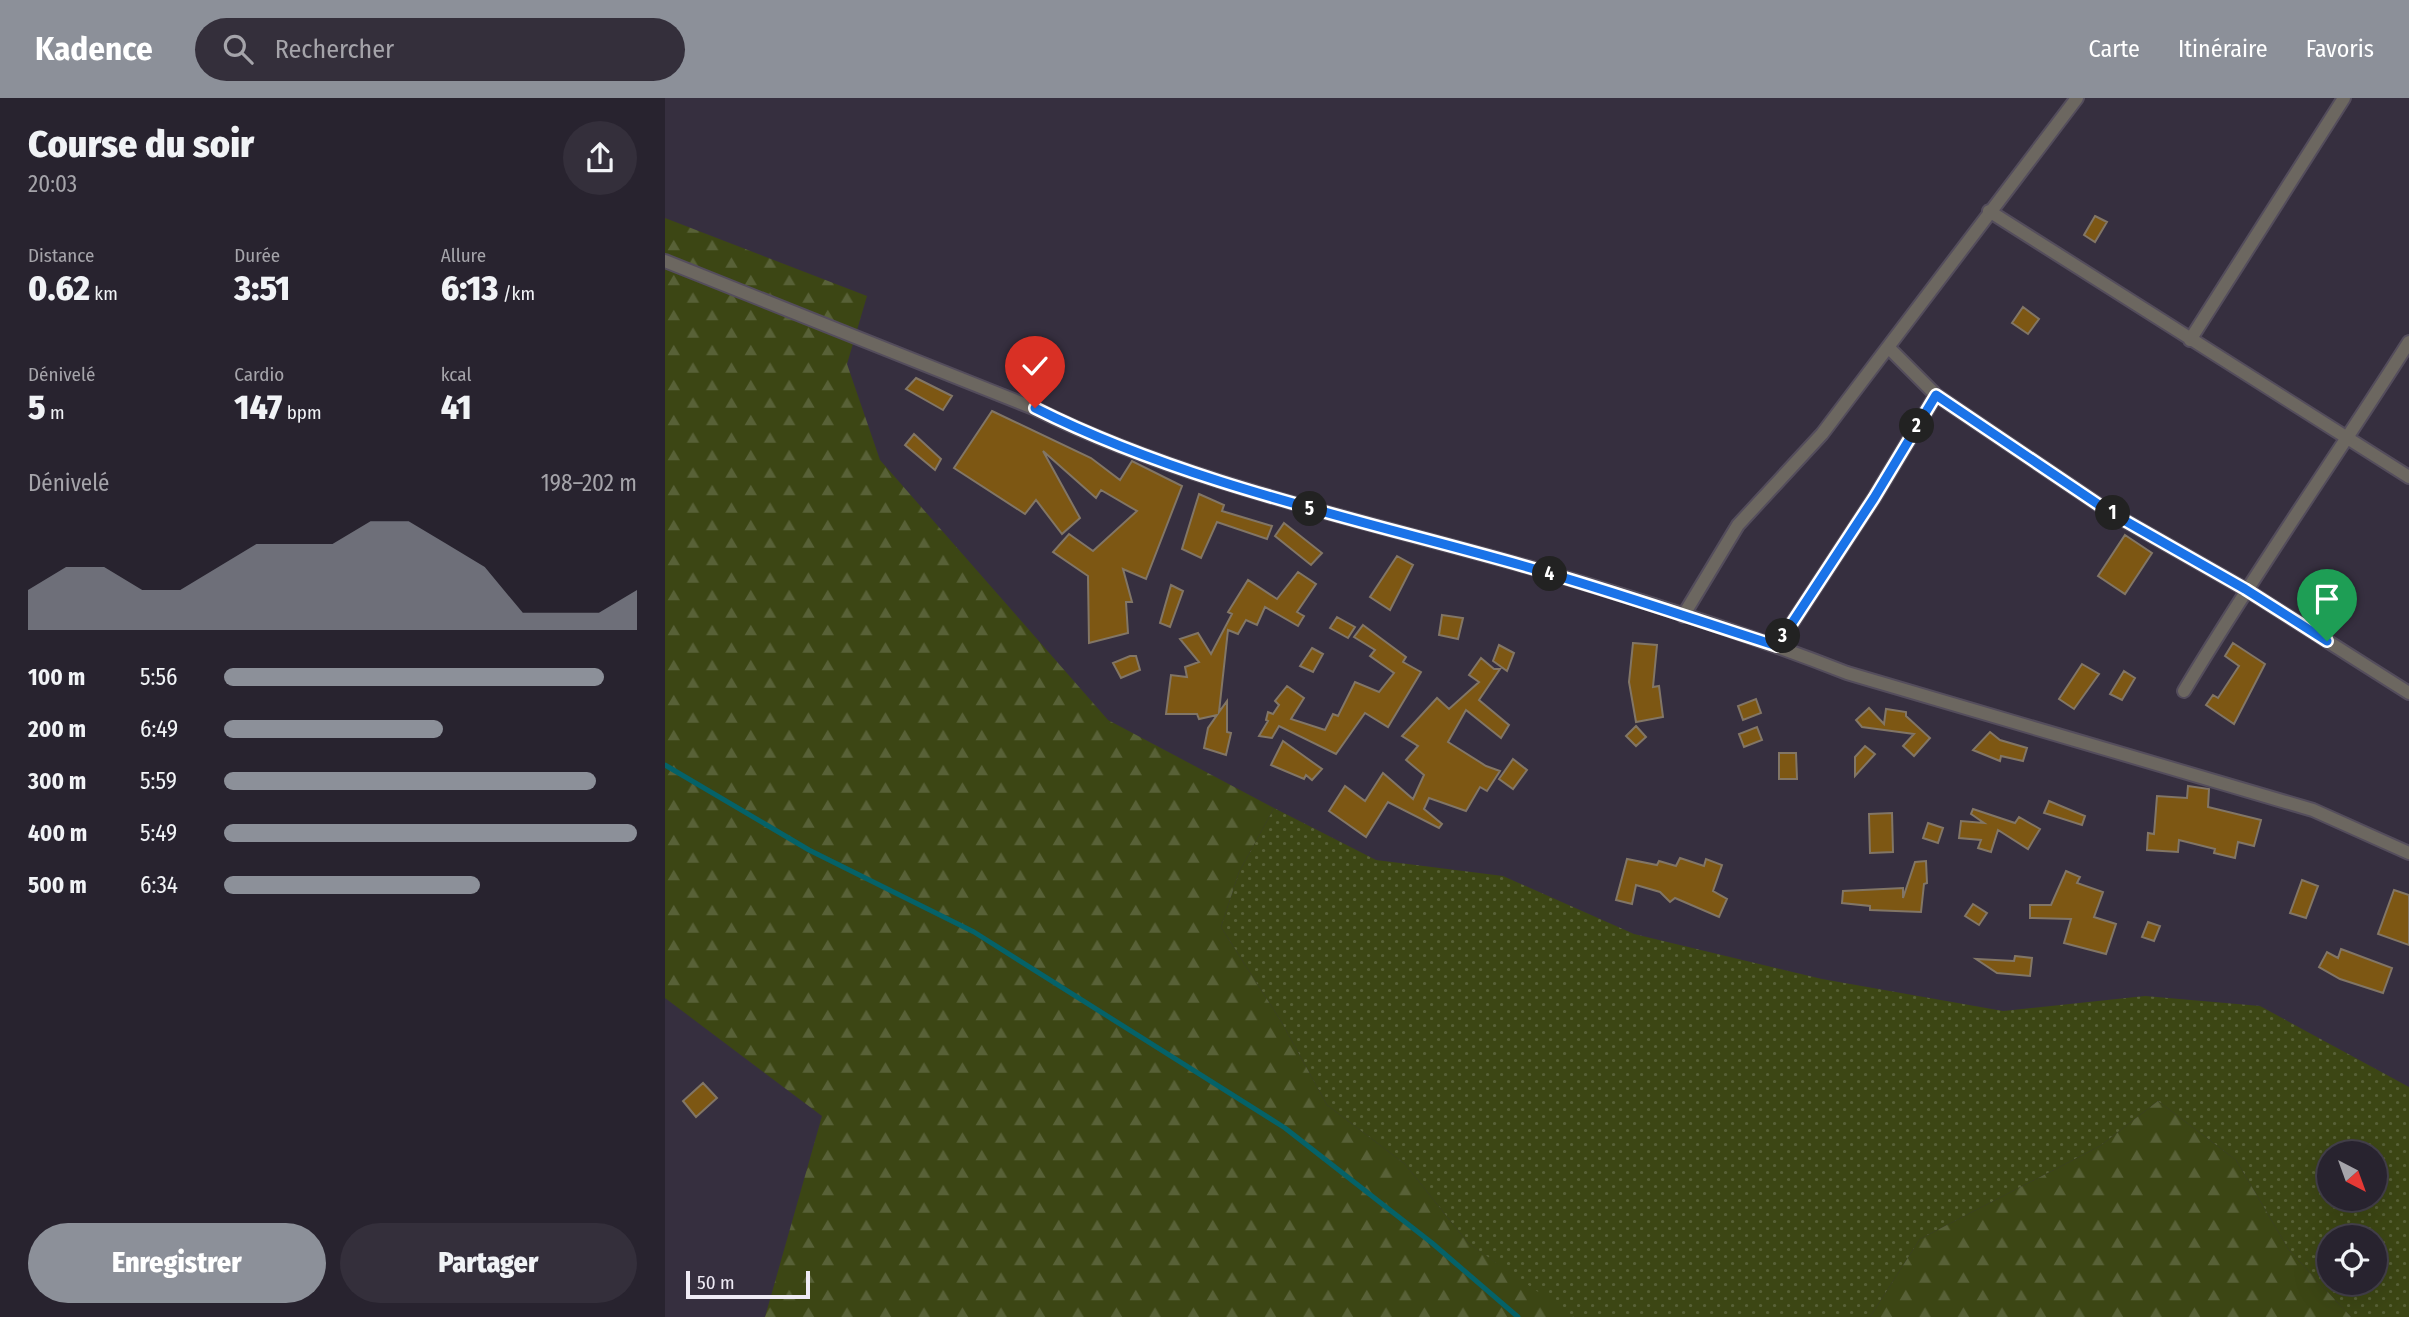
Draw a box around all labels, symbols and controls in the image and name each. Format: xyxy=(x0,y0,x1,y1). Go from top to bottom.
search box xyxy=(195,18,685,81)
text: Kadence xyxy=(35,29,153,69)
icon: search xyxy=(219,30,257,68)
text: Rechercher xyxy=(275,34,394,65)
text: Carte xyxy=(2089,35,2140,63)
text: Itinéraire xyxy=(2178,35,2268,63)
text: Favoris xyxy=(2306,35,2374,63)
text: Course du soir xyxy=(28,121,254,167)
button: share xyxy=(563,121,637,195)
text: 20:03 xyxy=(28,170,77,198)
text: Distance xyxy=(28,244,95,267)
text: Durée xyxy=(234,244,280,267)
text: Allure xyxy=(441,244,486,267)
text: 0.62 xyxy=(28,267,90,309)
text: 3:51 xyxy=(234,267,290,309)
text: 6:13 xyxy=(441,267,498,309)
text: km xyxy=(90,282,118,305)
text: /km xyxy=(498,282,535,305)
pin xyxy=(1005,336,1065,408)
icon: check xyxy=(1016,347,1054,385)
text: Dénivelé xyxy=(28,363,95,386)
text: Cardio xyxy=(234,363,284,386)
text: kcal xyxy=(441,363,471,386)
text: 5 xyxy=(28,386,46,428)
text: 147 xyxy=(234,386,282,428)
text: 41 xyxy=(441,386,472,428)
text: m xyxy=(46,401,65,424)
text: bpm xyxy=(282,401,322,424)
pin: 2 xyxy=(1899,408,1935,444)
text: 2 xyxy=(1912,414,1921,437)
text: Dénivelé xyxy=(28,469,109,497)
text: 198–202 m xyxy=(541,469,637,497)
pin: 5 xyxy=(1293,492,1327,526)
pin: 1 xyxy=(2095,496,2131,530)
text: 5 xyxy=(1305,497,1314,520)
text: 1 xyxy=(2108,501,2117,524)
pin: 4 xyxy=(1533,556,1568,592)
text: 4 xyxy=(1545,562,1554,585)
pin xyxy=(2297,569,2357,641)
icon: arrive xyxy=(2308,580,2346,618)
pin: 3 xyxy=(1765,618,1801,654)
text: 3 xyxy=(1778,624,1787,647)
text: 100 m xyxy=(28,663,85,691)
text: 5:56 xyxy=(140,663,178,691)
text: 200 m xyxy=(28,715,86,743)
text: 6:49 xyxy=(140,715,178,743)
text: 300 m xyxy=(28,767,86,795)
text: 5:59 xyxy=(140,767,177,795)
text: 400 m xyxy=(28,819,87,847)
text: 5:49 xyxy=(140,819,177,847)
text: 500 m xyxy=(28,871,87,899)
text: 6:34 xyxy=(140,871,178,899)
north arrow xyxy=(2317,1141,2387,1211)
map controls xyxy=(2317,1141,2387,1295)
button: Enregistrer xyxy=(28,1223,326,1303)
button: Partager xyxy=(340,1223,637,1303)
button: locate xyxy=(2317,1225,2387,1295)
scale bar xyxy=(686,1268,810,1300)
text: 50 m xyxy=(697,1271,735,1294)

